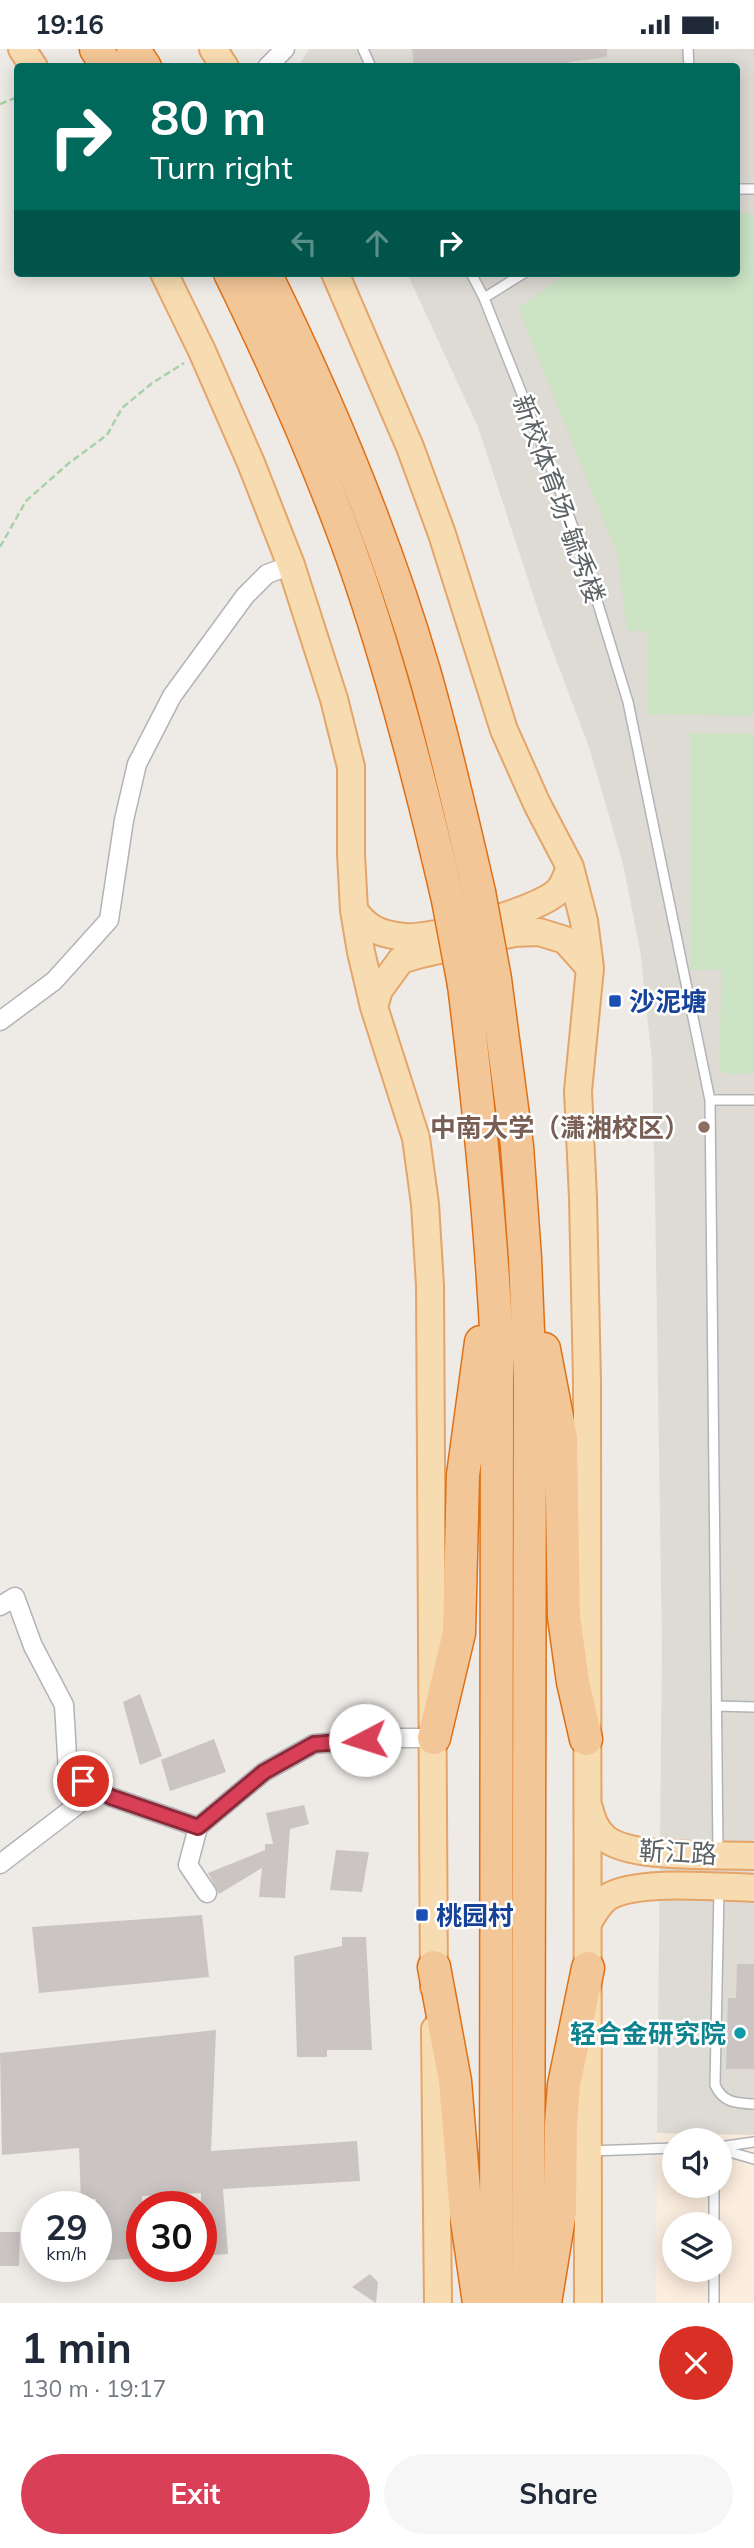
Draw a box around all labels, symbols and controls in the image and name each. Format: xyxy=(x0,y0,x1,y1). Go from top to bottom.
text: 19:16 xyxy=(35,8,104,41)
text: 80 m xyxy=(150,86,266,147)
icon: right xyxy=(35,91,126,182)
text: Turn right xyxy=(150,147,293,187)
icon: left xyxy=(285,224,323,262)
icon: ahead xyxy=(358,224,396,262)
icon: right xyxy=(431,224,469,262)
street label: 新校体育场-毓秀楼 xyxy=(506,390,612,608)
place label: 沙泥塘 xyxy=(629,985,707,1018)
marker: 沙泥塘 xyxy=(607,993,623,1009)
place label: 中南大学（潇湘校区） xyxy=(430,1111,690,1144)
marker: 中南大学（潇湘校区） xyxy=(696,1119,712,1135)
position arrow xyxy=(328,1703,402,1777)
pin xyxy=(53,1751,113,1811)
icon: arrive xyxy=(64,1762,102,1800)
street label: 靳江路 xyxy=(638,1833,718,1871)
place label: 桃园村 xyxy=(436,1899,514,1932)
marker: 桃园村 xyxy=(414,1907,430,1923)
place label: 轻合金研究院 xyxy=(570,2017,726,2050)
marker: 轻合金研究院 xyxy=(732,2025,748,2041)
map controls xyxy=(662,2128,732,2282)
button: sound xyxy=(662,2128,732,2198)
speed limit sign: 30 xyxy=(126,2191,217,2282)
text: 29 xyxy=(45,2205,88,2249)
button: layers xyxy=(662,2212,732,2282)
text: km/h xyxy=(46,2242,87,2265)
text: 1 min xyxy=(21,2321,132,2374)
button: close xyxy=(659,2326,733,2400)
text: 130 m · 19:17 xyxy=(21,2374,166,2403)
button: Exit xyxy=(21,2454,370,2534)
button: Share xyxy=(384,2454,733,2534)

